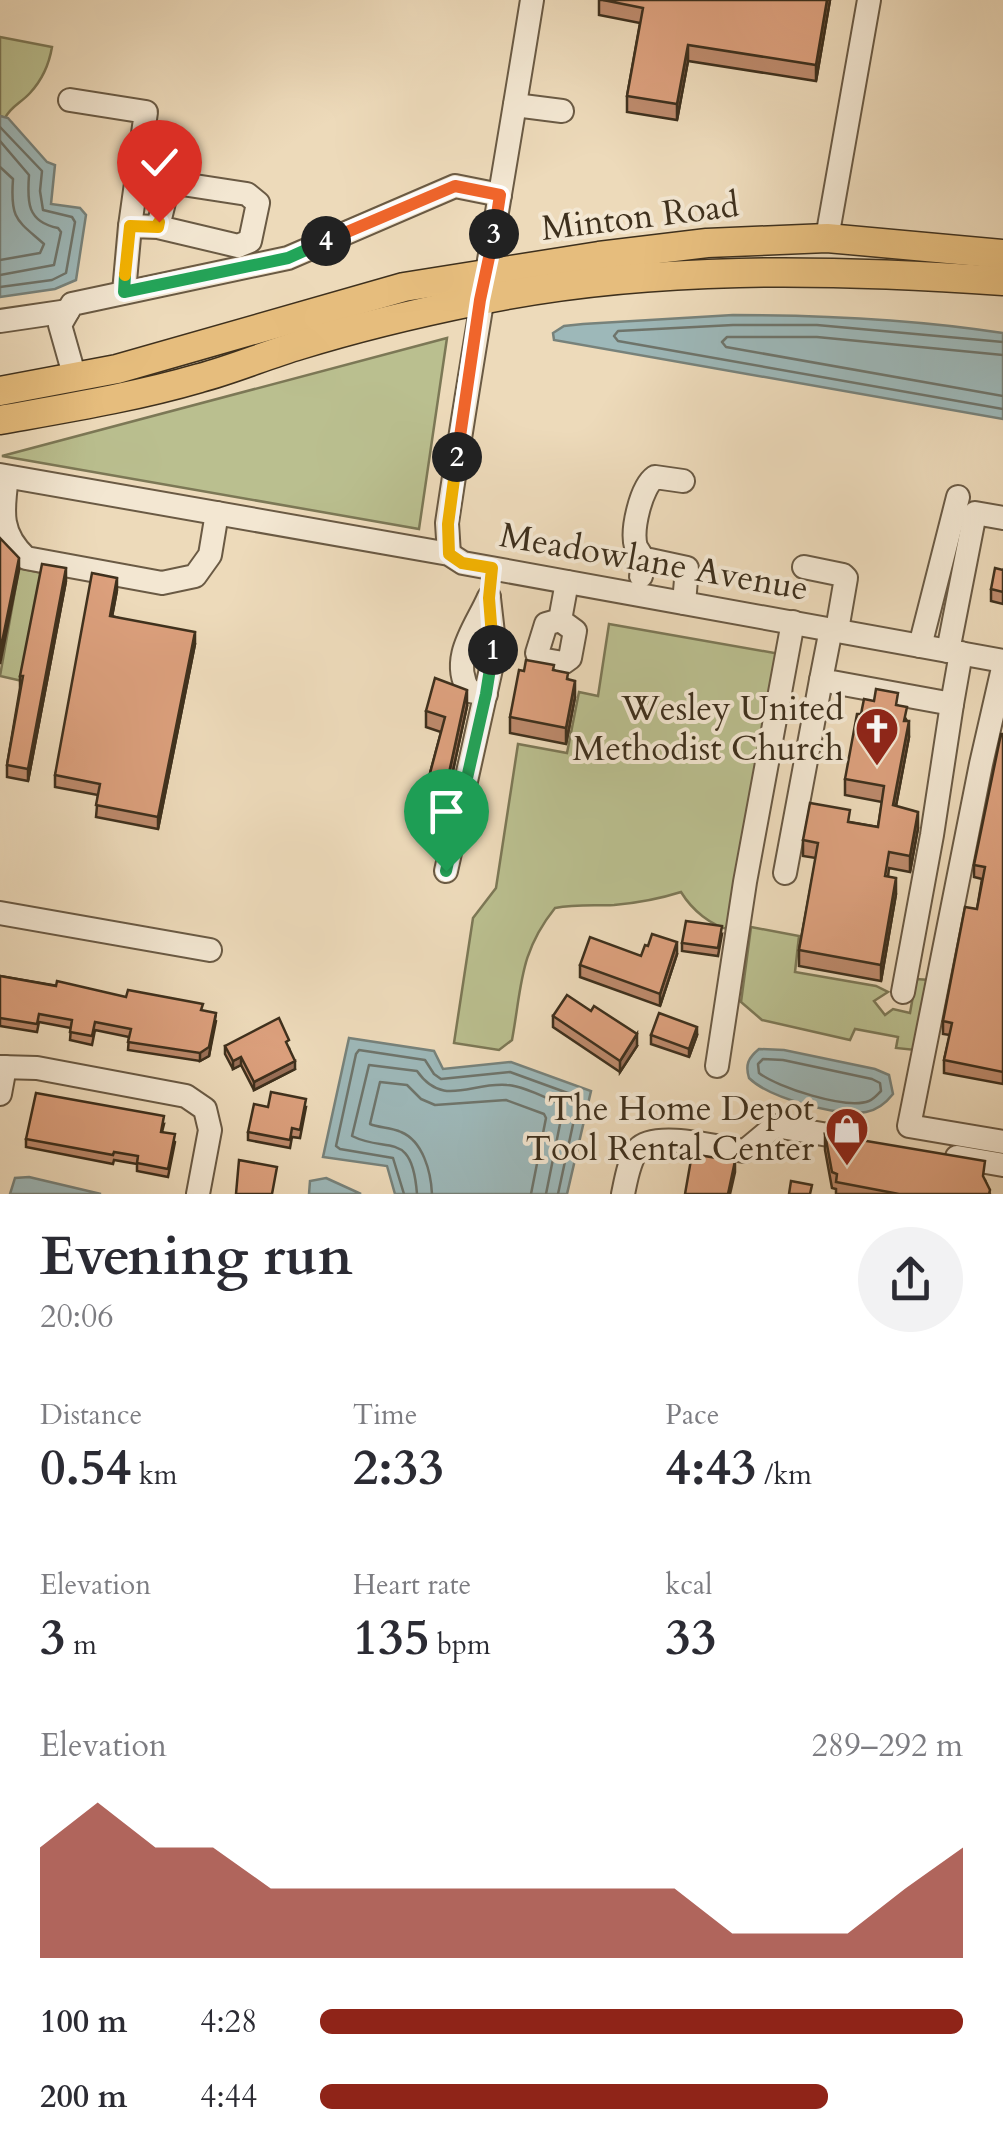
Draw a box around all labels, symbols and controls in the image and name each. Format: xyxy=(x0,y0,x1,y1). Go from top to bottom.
pin xyxy=(117,120,202,223)
icon: check xyxy=(132,135,187,190)
street label: Minton Road xyxy=(538,181,742,253)
pin: 3 xyxy=(469,209,519,259)
text: 3 xyxy=(487,215,501,253)
pin: 4 xyxy=(301,216,351,266)
text: 4 xyxy=(319,222,333,260)
pin: 2 xyxy=(432,432,482,482)
text: 2 xyxy=(450,438,464,476)
street label: Meadowlane Avenue xyxy=(496,511,812,613)
pin: 1 xyxy=(468,625,518,675)
text: 1 xyxy=(486,631,500,669)
place label: Wesley United Methodist Church xyxy=(572,685,844,773)
church icon: Wesley United Methodist Church xyxy=(854,706,900,767)
pin xyxy=(404,769,489,872)
icon: arrive xyxy=(419,784,474,839)
place label: The Home Depot Tool Rental Center xyxy=(525,1085,814,1173)
shop icon: The Home Depot Tool Rental Center xyxy=(824,1106,870,1167)
text: Evening run xyxy=(40,1220,353,1294)
button: share xyxy=(858,1227,963,1332)
text: 20:06 xyxy=(40,1295,114,1339)
text: Distance xyxy=(40,1396,142,1434)
text: Time xyxy=(353,1396,417,1434)
text: Pace xyxy=(665,1396,719,1434)
text: 0.54 xyxy=(40,1434,131,1502)
text: 2:33 xyxy=(353,1434,444,1502)
text: 4:43 xyxy=(665,1434,757,1502)
text: km xyxy=(131,1456,178,1494)
text: /km xyxy=(757,1456,812,1494)
text: Elevation xyxy=(40,1566,151,1604)
text: Heart rate xyxy=(353,1566,471,1604)
text: kcal xyxy=(665,1566,712,1604)
text: 3 xyxy=(40,1604,66,1672)
text: 135 xyxy=(353,1604,430,1672)
text: 33 xyxy=(665,1604,717,1672)
text: m xyxy=(66,1626,97,1664)
text: bpm xyxy=(430,1626,491,1664)
text: Elevation xyxy=(40,1724,167,1768)
text: 289–292 m xyxy=(811,1724,963,1768)
text: 100 m xyxy=(40,2000,127,2044)
text: 4:28 xyxy=(200,2000,257,2044)
text: 200 m xyxy=(40,2075,127,2119)
text: 4:44 xyxy=(200,2075,257,2119)

